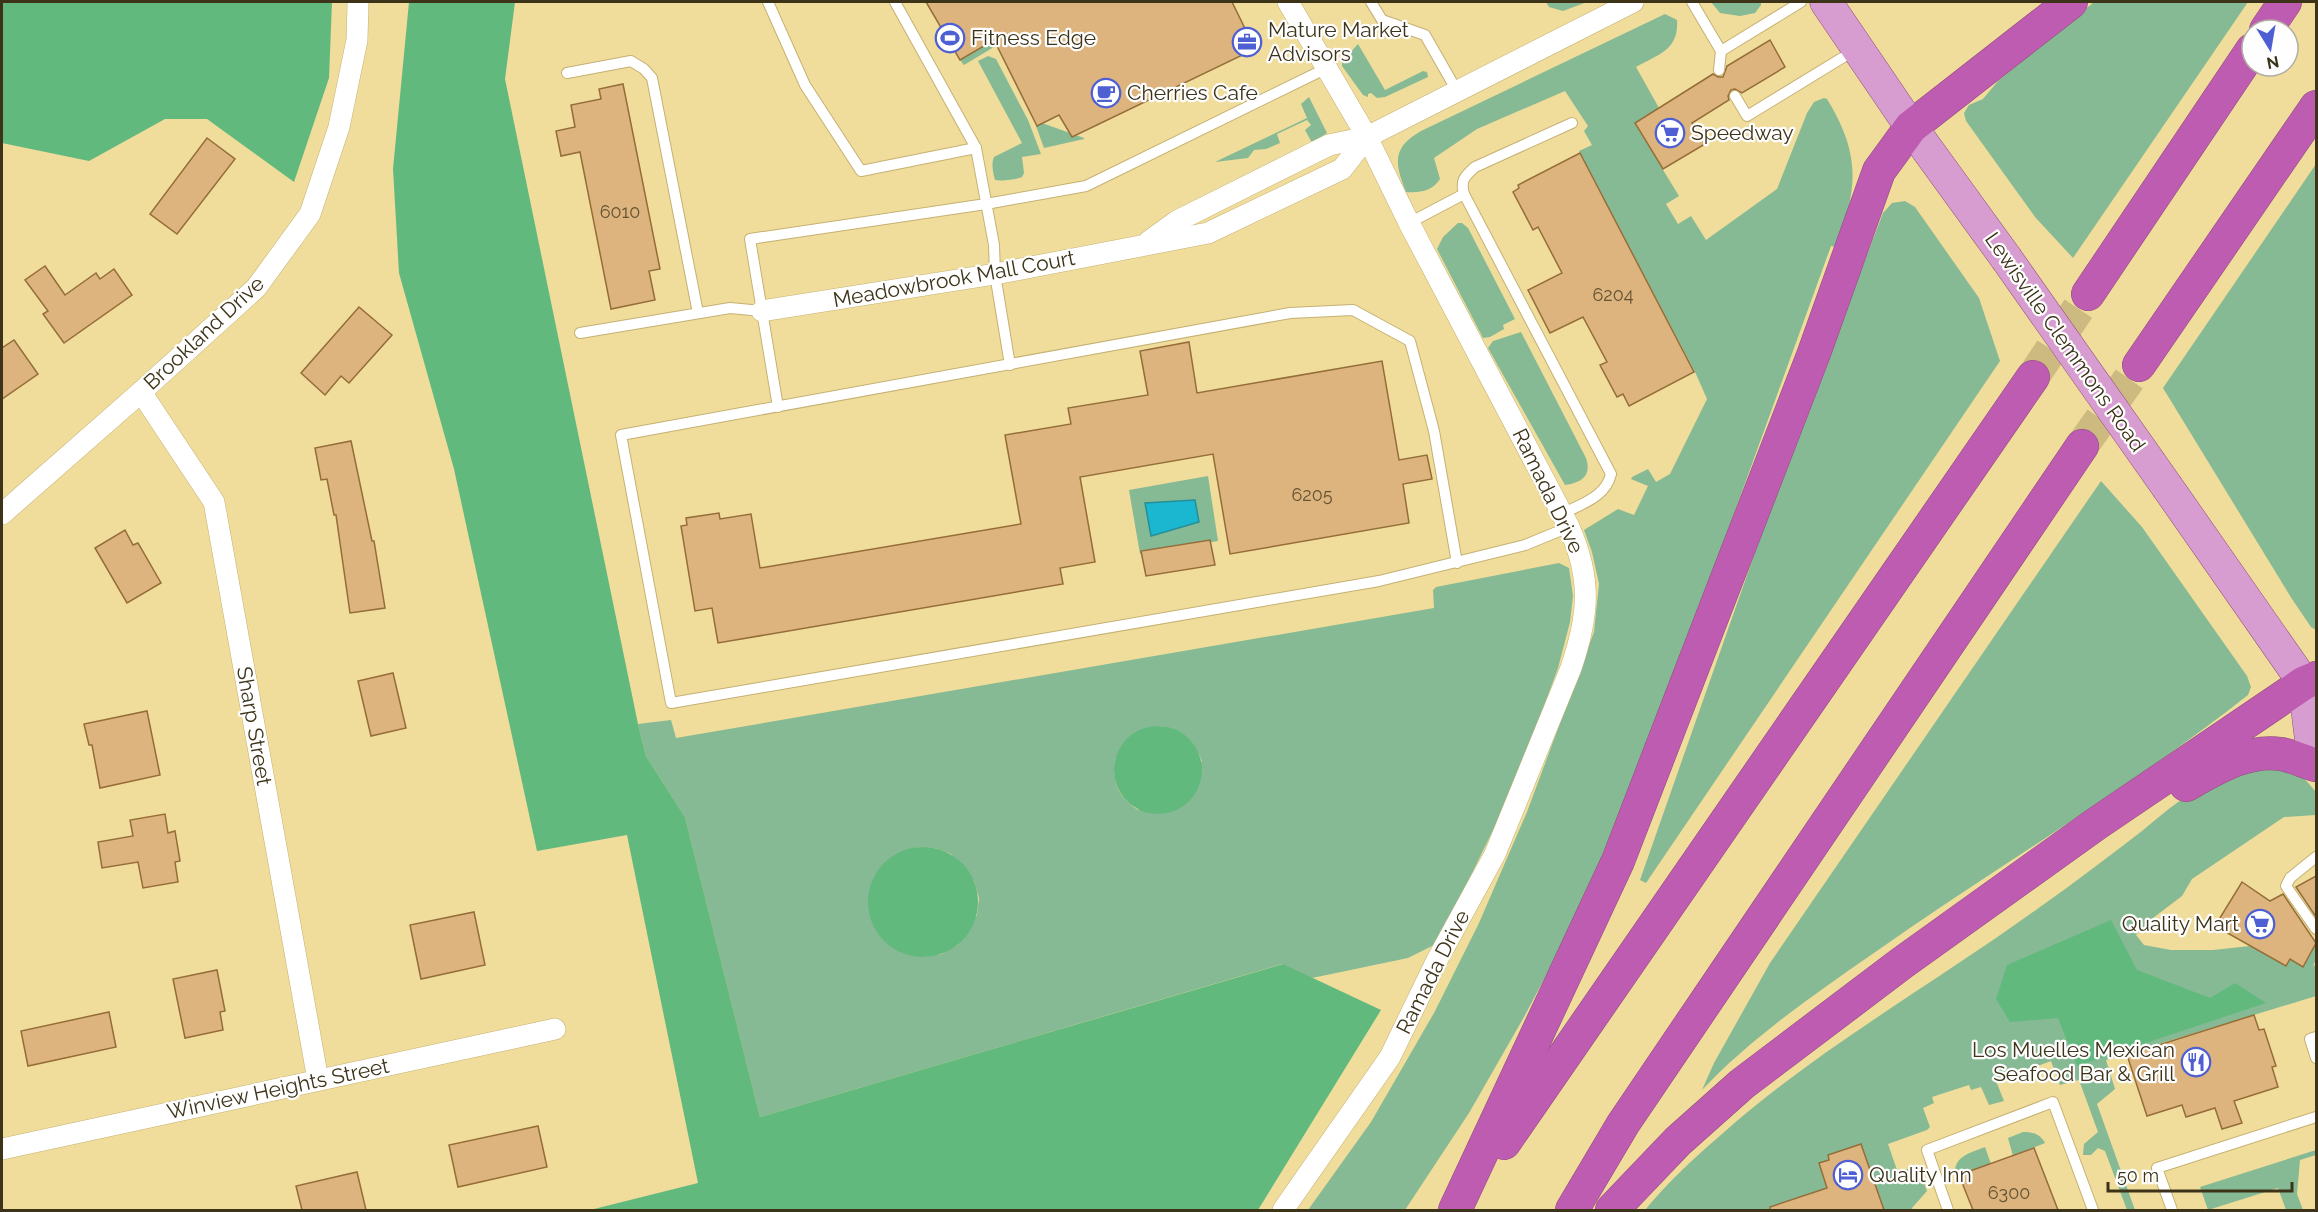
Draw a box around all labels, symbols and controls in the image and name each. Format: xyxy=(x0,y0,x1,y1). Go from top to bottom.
place label: Mature Market Advisors xyxy=(1268,17,1409,66)
north arrow xyxy=(2240,18,2300,78)
sports icon: Fitness Edge xyxy=(934,22,966,54)
place label: Fitness Edge xyxy=(971,25,1096,50)
office icon: Mature Market Advisors xyxy=(1231,26,1263,58)
text: N xyxy=(2265,52,2281,73)
cafe icon: Cherries Cafe xyxy=(1090,77,1122,109)
place label: Cherries Cafe xyxy=(1127,80,1258,105)
supermarket icon: Speedway xyxy=(1654,117,1686,149)
place label: Speedway xyxy=(1691,120,1794,145)
house number: 6010 xyxy=(600,201,640,222)
street label: Lewisville Clemmons Road xyxy=(1980,227,2151,456)
street label: Meadowbrook Mall Court xyxy=(831,245,1077,312)
street label: Brookland Drive xyxy=(138,271,269,395)
house number: 6204 xyxy=(1592,284,1634,305)
street label: Ramada Drive xyxy=(1507,424,1589,557)
house number: 6205 xyxy=(1291,484,1333,505)
street label: Sharp Street xyxy=(232,664,277,787)
street label: Ramada Drive xyxy=(1391,906,1474,1038)
supermarket icon: Quality Mart xyxy=(2244,908,2276,940)
place label: Quality Mart xyxy=(2122,911,2239,936)
place label: Los Muelles Mexican Seafood Bar & Grill xyxy=(1972,1037,2175,1086)
restaurant icon: Los Muelles Mexican Seafood Bar & Grill xyxy=(2180,1046,2212,1078)
street label: Winview Heights Street xyxy=(165,1053,391,1124)
scale bar xyxy=(2108,1155,2292,1193)
hotel icon: Quality Inn xyxy=(1832,1159,1864,1191)
place label: Quality Inn xyxy=(1869,1162,1972,1187)
text: 50 m xyxy=(2117,1165,2159,1186)
house number: 6300 xyxy=(1988,1182,2030,1203)

